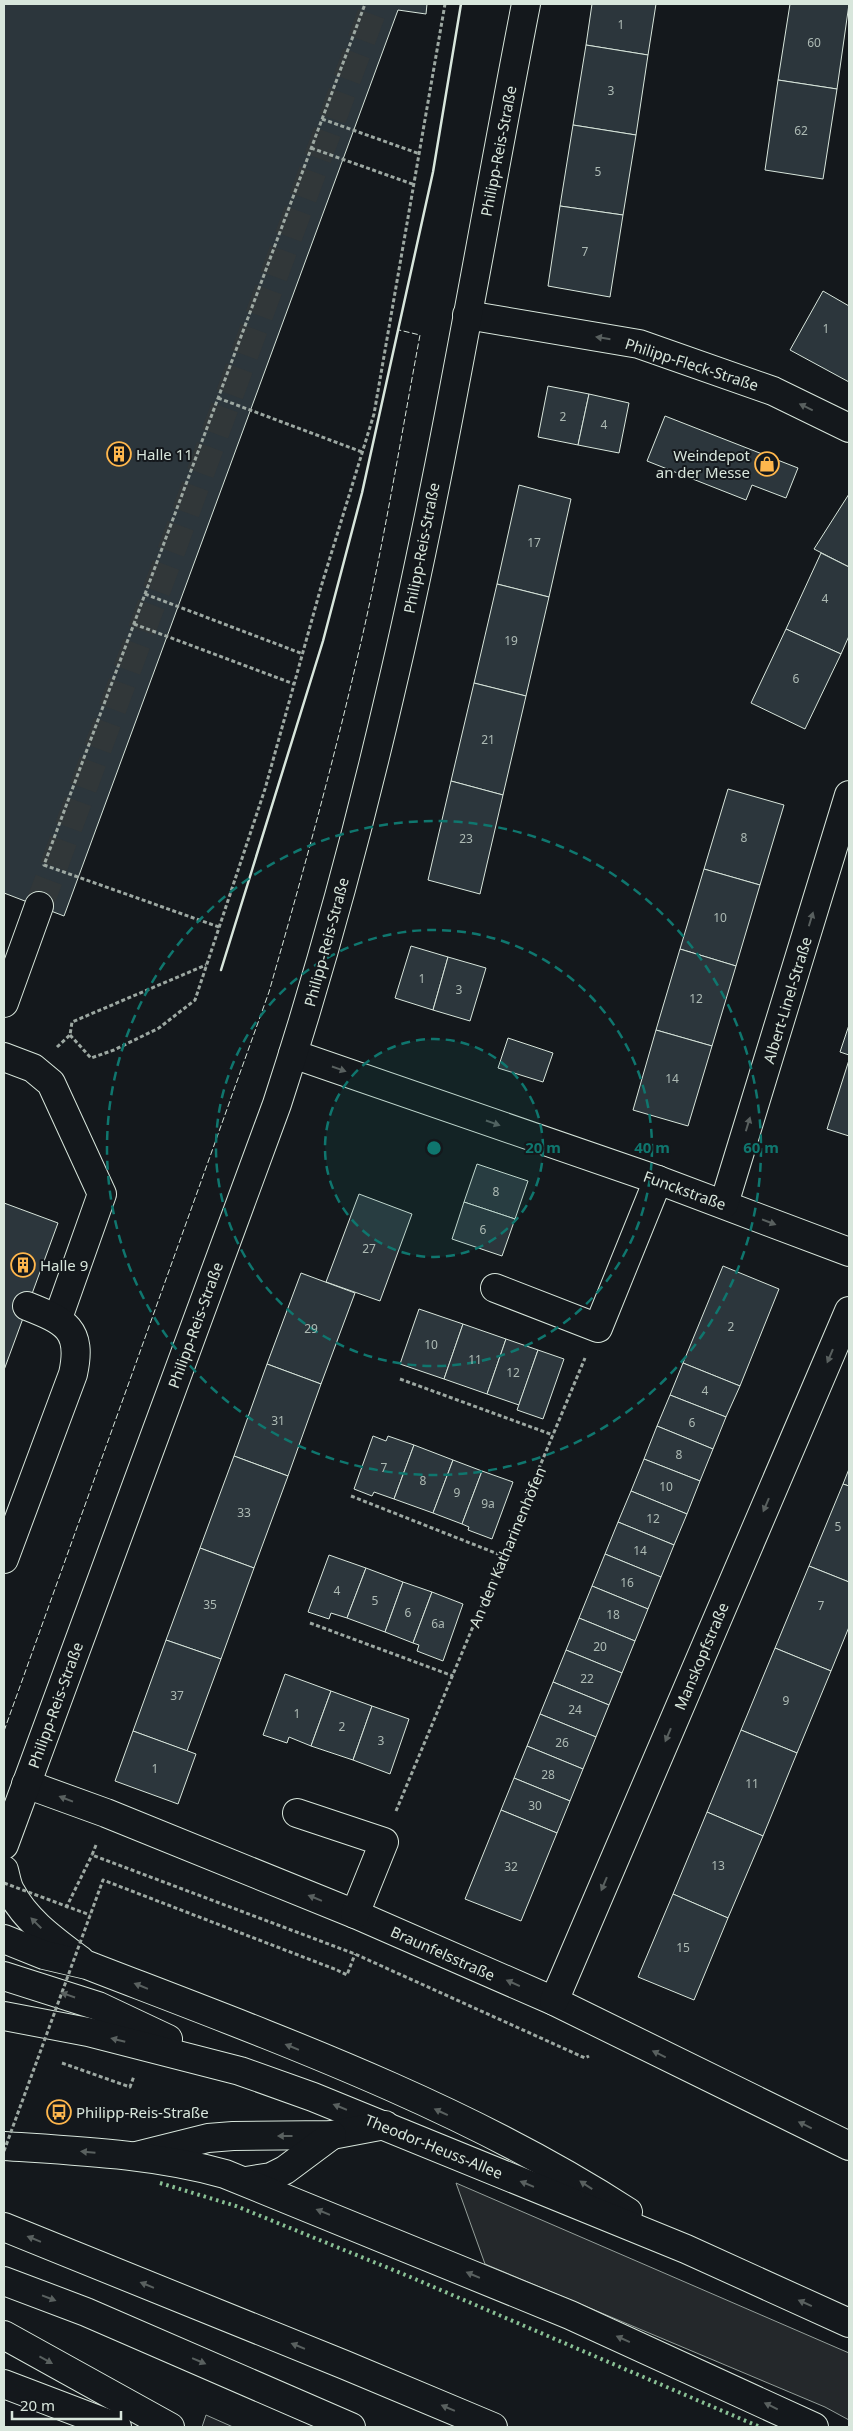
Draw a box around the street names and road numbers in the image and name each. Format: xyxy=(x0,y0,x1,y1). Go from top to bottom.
street label: Philipp-Reis-Straße xyxy=(476,84,520,218)
street label: Philipp-Fleck-Straße xyxy=(623,333,761,395)
street label: Philipp-Reis-Straße xyxy=(399,481,443,615)
street label: Philipp-Reis-Straße xyxy=(299,875,353,1009)
street label: Albert-Linel-Straße xyxy=(758,934,816,1066)
street label: Funckstraße xyxy=(641,1166,729,1214)
street label: Philipp-Reis-Straße xyxy=(163,1259,227,1391)
street label: An den Katharinenhöfen xyxy=(464,1464,550,1630)
street label: Manskopfstraße xyxy=(669,1599,733,1713)
street label: Philipp-Reis-Straße xyxy=(23,1639,87,1771)
street label: Braunfelsstraße xyxy=(388,1921,498,1985)
street label: Theodor-Heuss-Allee xyxy=(362,2109,506,2183)

